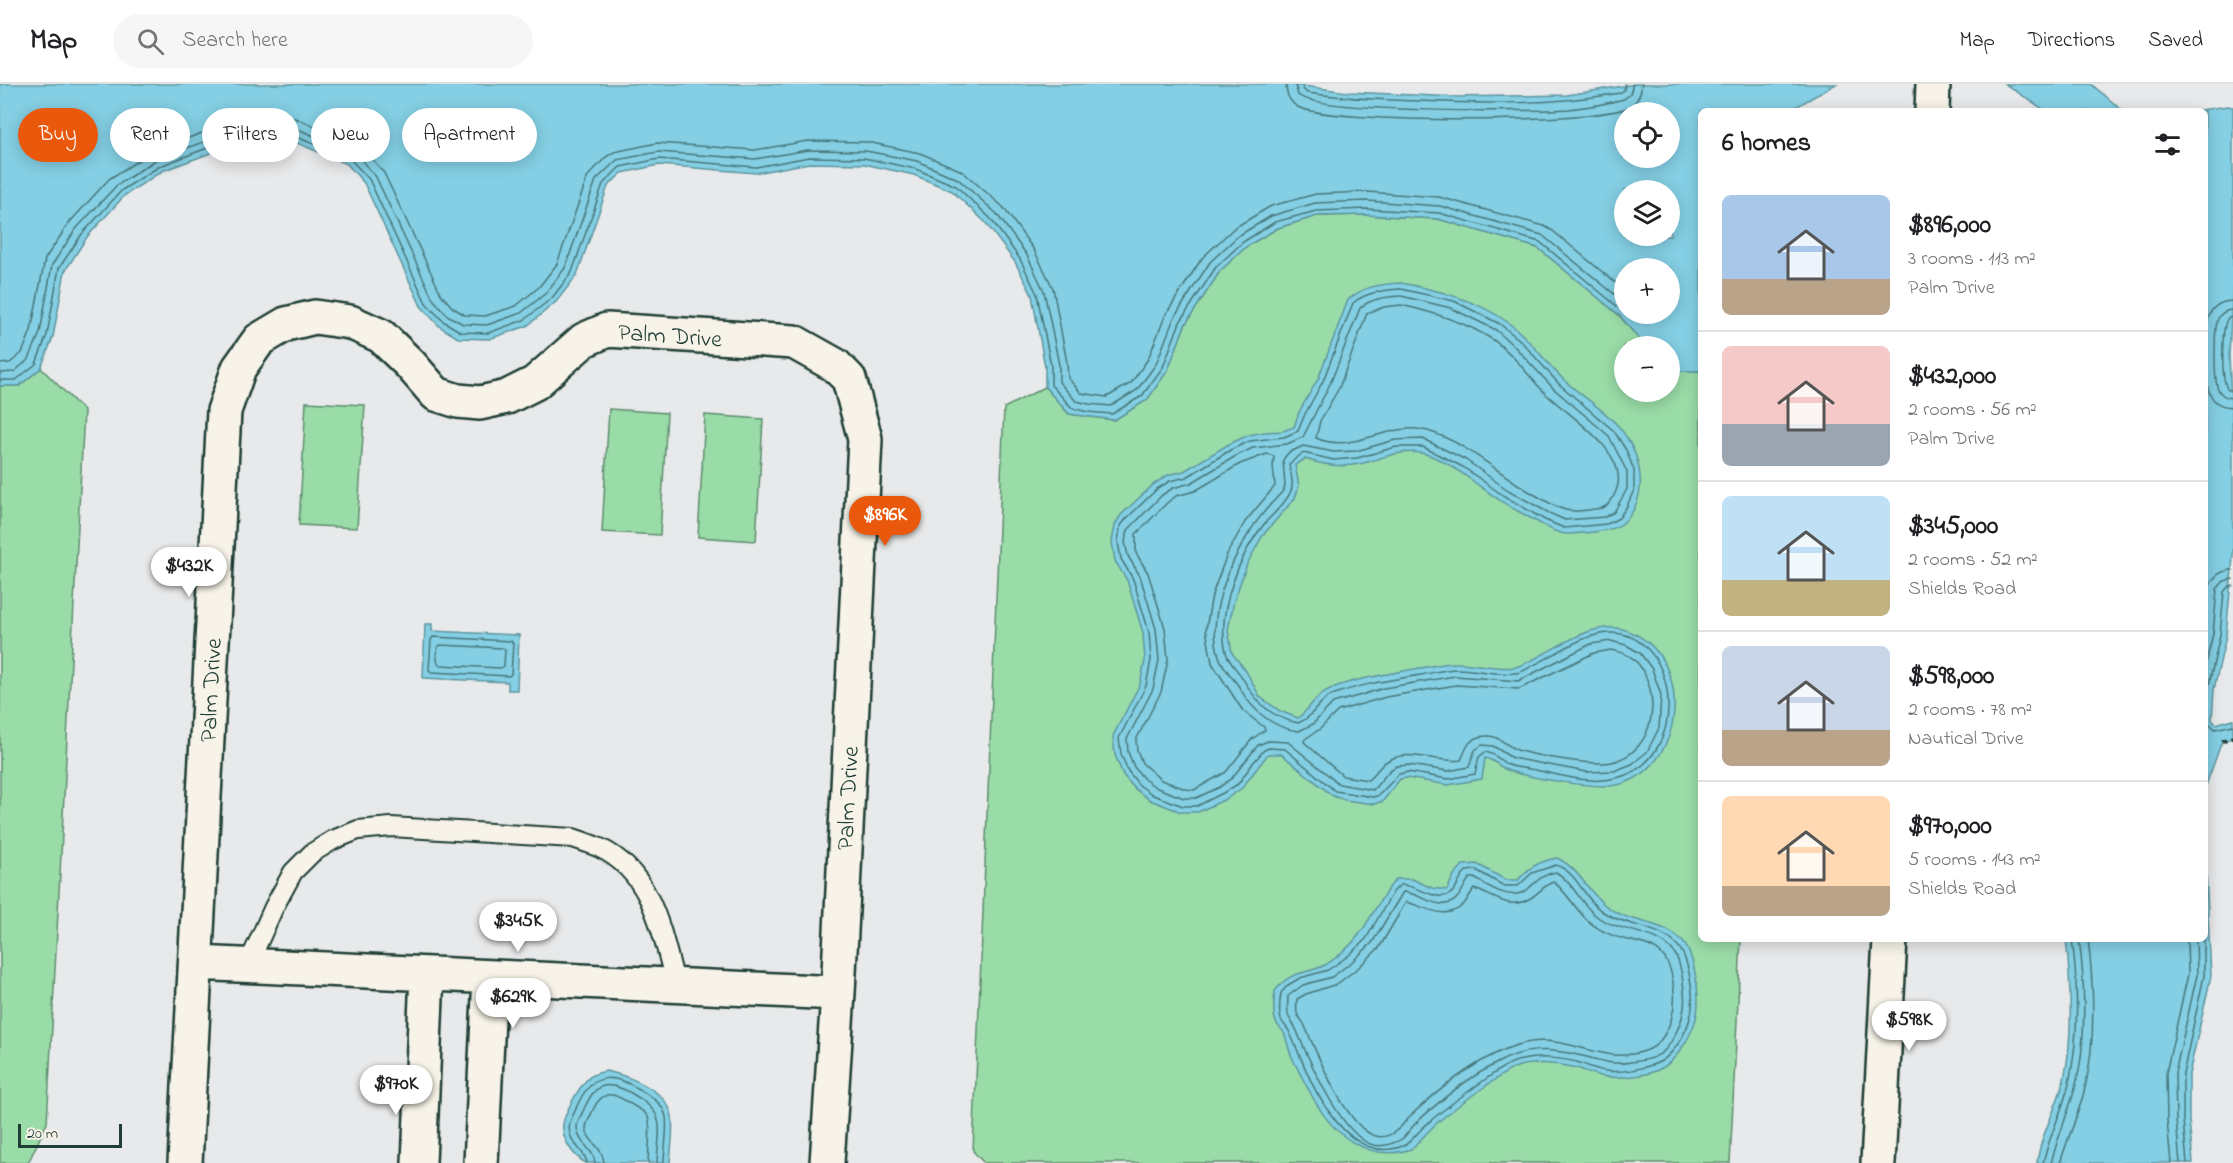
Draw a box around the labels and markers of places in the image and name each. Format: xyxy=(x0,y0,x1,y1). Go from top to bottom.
pin: $896K xyxy=(843,496,927,547)
pin: $432K xyxy=(147,547,231,598)
pin: $345K xyxy=(476,902,560,953)
pin: $629K xyxy=(471,978,555,1029)
pin: $598K xyxy=(1867,1001,1951,1052)
pin: $970K xyxy=(354,1065,438,1116)

